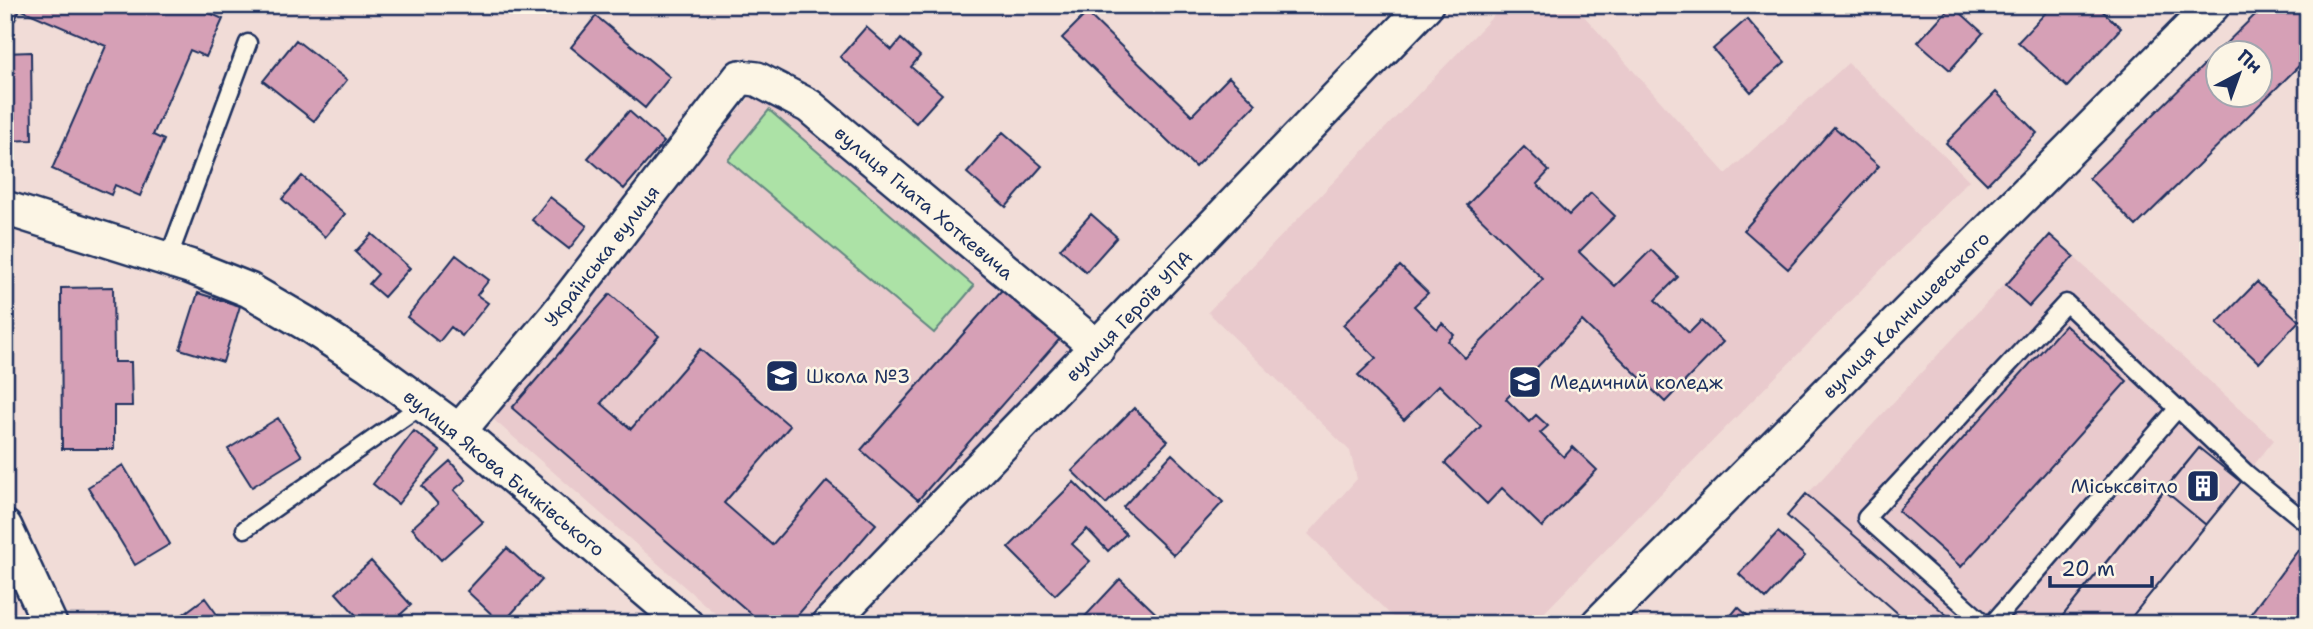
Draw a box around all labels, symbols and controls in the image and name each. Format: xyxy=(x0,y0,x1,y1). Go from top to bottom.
north arrow xyxy=(2204,38,2274,108)
text: Пн xyxy=(2232,44,2268,79)
street label: вулиця Гната Хоткевича xyxy=(829,121,1019,286)
street label: Українська вулиця xyxy=(539,180,665,332)
street label: вулиця Калнишевського xyxy=(1817,226,1995,404)
street label: вулиця Героїв УПА xyxy=(1060,245,1198,387)
school or university icon: Школа №3 xyxy=(763,357,801,395)
school or university icon: Медичний коледж xyxy=(1506,363,1544,401)
place label: Школа №3 xyxy=(806,364,910,389)
place label: Медичний коледж xyxy=(1550,370,1723,395)
street label: вулиця Якова Бичківського xyxy=(398,384,610,562)
building icon: Міськсвітло xyxy=(2184,467,2222,505)
place label: Міськсвітло xyxy=(2071,474,2178,499)
scale bar xyxy=(2050,545,2152,589)
text: 20 m xyxy=(2061,555,2115,583)

